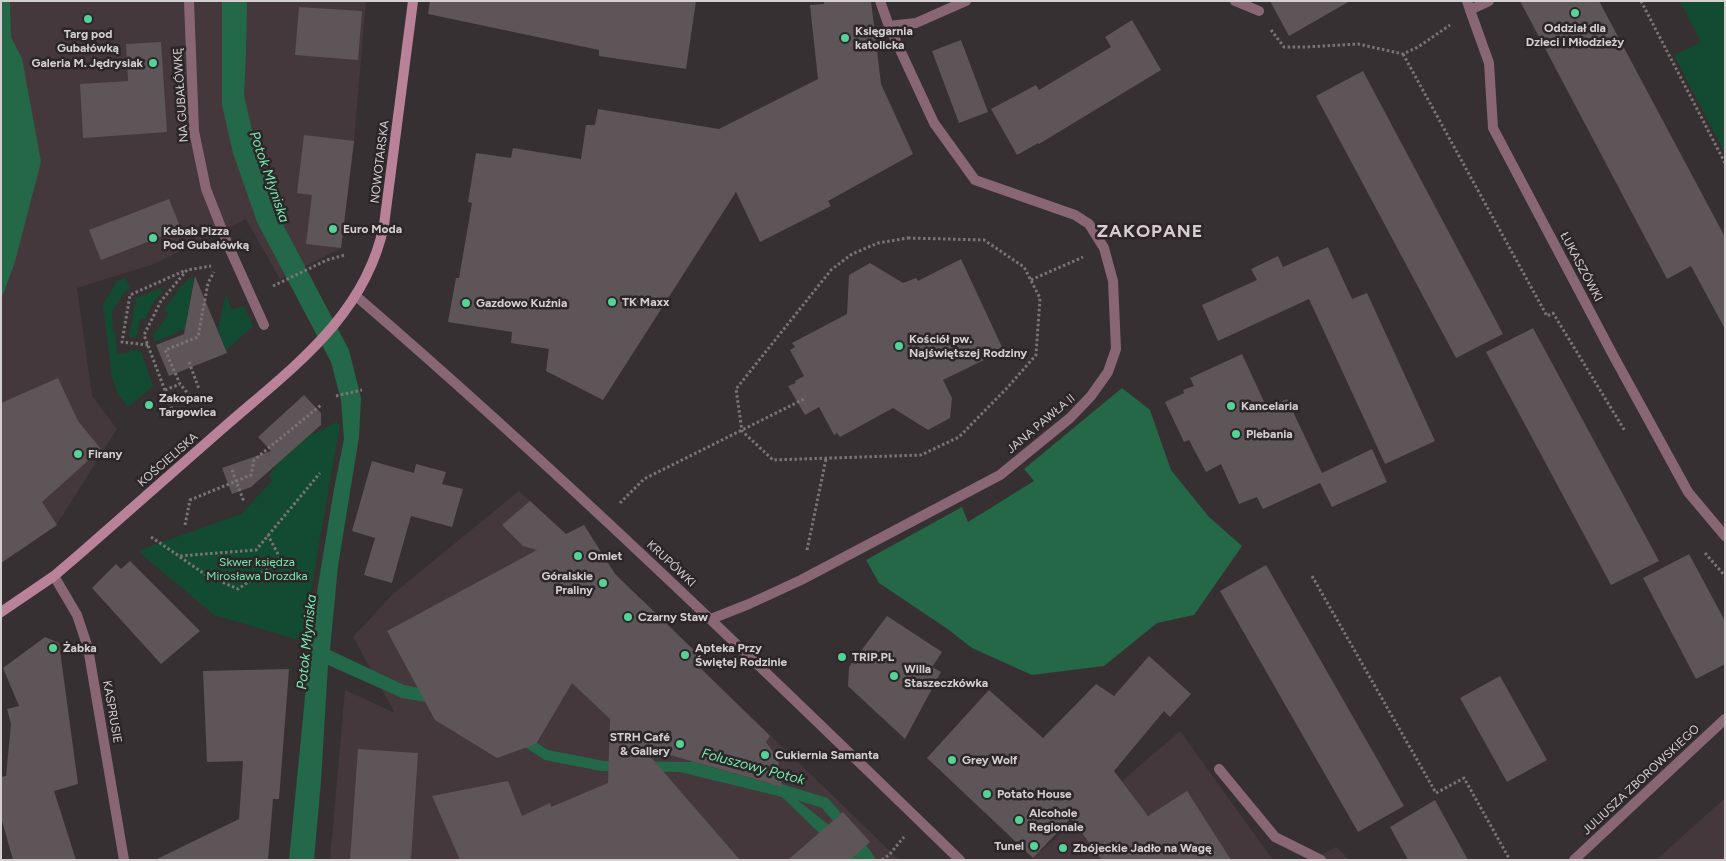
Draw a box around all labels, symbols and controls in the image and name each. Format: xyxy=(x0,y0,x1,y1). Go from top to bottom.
marker: Oddział dla Dzieci i Młodzieży xyxy=(1569,7,1581,19)
marker: Targ pod Gubałówką xyxy=(82,13,94,25)
place label: Oddział dla Dzieci i Młodzieży xyxy=(1526,21,1624,49)
place label: Księgarnia katolicka xyxy=(855,24,913,52)
place label: Targ pod Gubałówką xyxy=(57,27,119,55)
marker: Księgarnia katolicka xyxy=(839,32,851,44)
street label: NA GUBAŁÓWKĘ xyxy=(171,47,191,143)
place label: Galeria M. Jędrysiak xyxy=(32,56,143,70)
marker: Galeria M. Jędrysiak xyxy=(147,57,159,69)
street label: NOWOTARSKA xyxy=(368,120,392,204)
water label: Potok Młyniska xyxy=(246,129,292,225)
district label: ZAKOPANE xyxy=(1096,221,1204,243)
place label: Euro Moda xyxy=(343,222,402,236)
marker: Euro Moda xyxy=(327,223,339,235)
place label: Kebab Pizza Pod Gubałówką xyxy=(163,224,249,252)
street label: ŁUKASZÓWKI xyxy=(1557,230,1605,304)
marker: Kebab Pizza Pod Gubałówką xyxy=(147,232,159,244)
place label: TK Maxx xyxy=(622,295,669,309)
place label: Gazdowo Kuźnia xyxy=(476,296,567,310)
marker: TK Maxx xyxy=(606,296,618,308)
marker: Gazdowo Kuźnia xyxy=(460,297,472,309)
place label: Kościół pw. Najświętszej Rodziny xyxy=(909,332,1027,360)
marker: Kościół pw. Najświętszej Rodziny xyxy=(893,340,905,352)
place label: Zakopane Targowica xyxy=(159,391,216,419)
street label: JANA PAWŁA II xyxy=(1004,391,1078,457)
marker: Zakopane Targowica xyxy=(143,399,155,411)
place label: Kancelaria xyxy=(1241,399,1298,413)
marker: Kancelaria xyxy=(1225,400,1237,412)
place label: Plebania xyxy=(1246,427,1293,441)
marker: Plebania xyxy=(1230,428,1242,440)
street label: KOŚCIELISKA xyxy=(135,430,201,490)
place label: Firany xyxy=(88,447,122,461)
marker: Firany xyxy=(72,448,84,460)
street label: KRUPÓWKI xyxy=(644,538,698,590)
place label: Omlet xyxy=(588,549,622,563)
marker: Omlet xyxy=(572,550,584,562)
park label: Skwer księdza Mirosława Drozdka xyxy=(206,555,308,583)
place label: Góralskie Praliny xyxy=(541,569,593,597)
marker: Góralskie Praliny xyxy=(597,577,609,589)
water label: Potok Młyniska xyxy=(294,594,320,690)
place label: Czarny Staw xyxy=(638,610,708,624)
marker: Czarny Staw xyxy=(622,611,634,623)
place label: Żabka xyxy=(63,641,97,655)
place label: Apteka Przy Świętej Rodzinie xyxy=(695,641,787,669)
marker: Żabka xyxy=(47,642,59,654)
marker: Apteka Przy Świętej Rodzinie xyxy=(679,649,691,661)
place label: TRIP.PL xyxy=(852,650,894,664)
marker: TRIP.PL xyxy=(836,651,848,663)
place label: Willa Staszeczkówka xyxy=(904,662,988,690)
marker: Willa Staszeczkówka xyxy=(888,670,900,682)
street label: KASPRUSIE xyxy=(99,679,125,745)
street label: JULIUSZA ZBOROWSKIEGO xyxy=(1579,722,1703,838)
place label: STRH Café & Gallery xyxy=(610,730,670,758)
marker: STRH Café & Gallery xyxy=(674,738,686,750)
water label: Foluszowy Potok xyxy=(700,745,806,789)
place label: Cukiernia Samanta xyxy=(775,748,879,762)
marker: Cukiernia Samanta xyxy=(759,749,771,761)
place label: Grey Wolf xyxy=(962,753,1018,767)
marker: Grey Wolf xyxy=(946,754,958,766)
place label: Potato House xyxy=(997,787,1072,801)
marker: Potato House xyxy=(981,788,993,800)
place label: Alcohole Regionale xyxy=(1029,806,1084,834)
marker: Alcohole Regionale xyxy=(1013,814,1025,826)
place label: Tunel xyxy=(994,839,1024,853)
marker: Tunel xyxy=(1028,840,1040,852)
place label: Zbójeckie Jadło na Wagę xyxy=(1073,841,1212,855)
marker: Zbójeckie Jadło na Wagę xyxy=(1057,842,1069,854)

